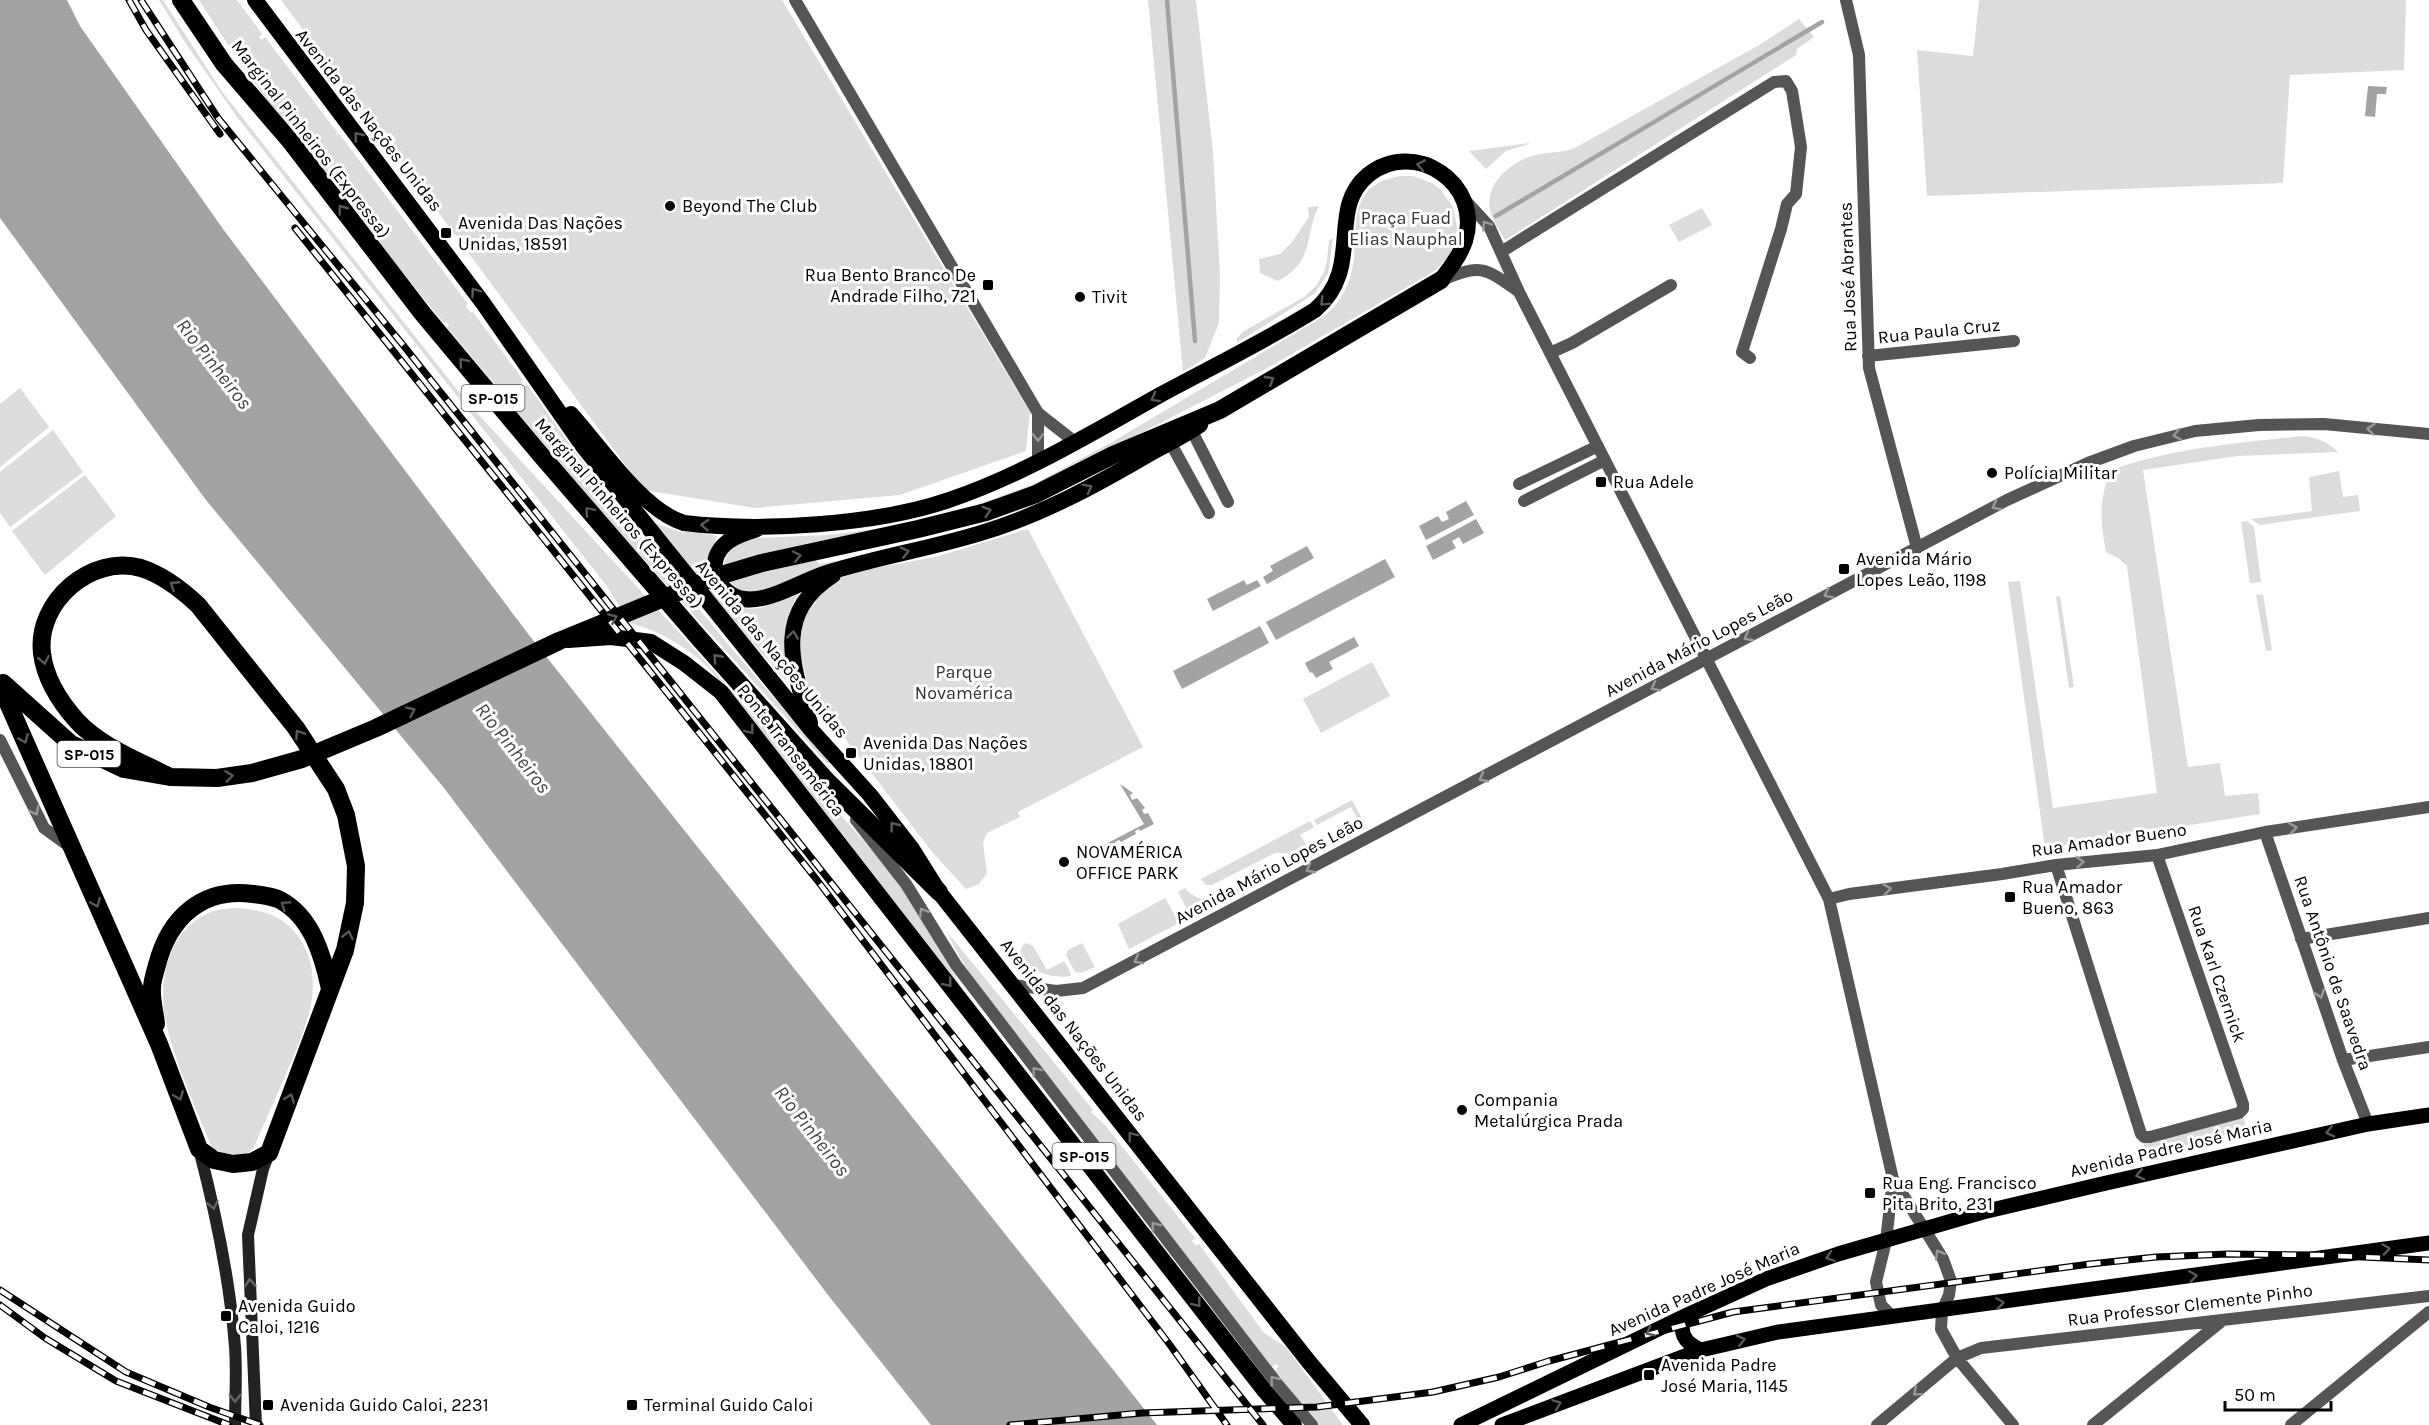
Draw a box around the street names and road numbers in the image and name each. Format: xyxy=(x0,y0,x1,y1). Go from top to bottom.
street label: Avenida das Nações Unidas xyxy=(291,24,447,216)
street label: Marginal Pinheiros (Expressa) xyxy=(227,35,395,243)
street label: Rua José Abrantes xyxy=(1834,202,1862,352)
street label: Rua Paula Cruz xyxy=(1877,314,2001,348)
road number: SP-015 xyxy=(462,385,524,411)
street label: Marginal Pinheiros (Expressa) xyxy=(530,413,708,613)
street label: Avenida das Nações Unidas xyxy=(691,555,853,743)
street label: Avenida Mário Lopes Leão xyxy=(1601,584,1797,702)
street label: Ponte Transamérica xyxy=(732,679,850,821)
road number: SP-015 xyxy=(58,741,121,767)
street label: Avenida Mário Lopes Leão xyxy=(1171,811,1367,929)
street label: Rua Amador Bueno xyxy=(2030,818,2188,862)
street label: Rua Antônio de Saavedra xyxy=(2289,873,2377,1073)
street label: Rua Karl Czernick xyxy=(2183,902,2251,1046)
street label: Avenida das Nações Unidas xyxy=(996,934,1152,1126)
street label: Avenida Padre José Maria xyxy=(2068,1114,2274,1182)
road number: SP-015 xyxy=(1052,1143,1116,1169)
street label: Avenida Padre José Maria xyxy=(1605,1237,1803,1341)
street label: Rua Professor Clemente Pinho xyxy=(2066,1279,2314,1331)

